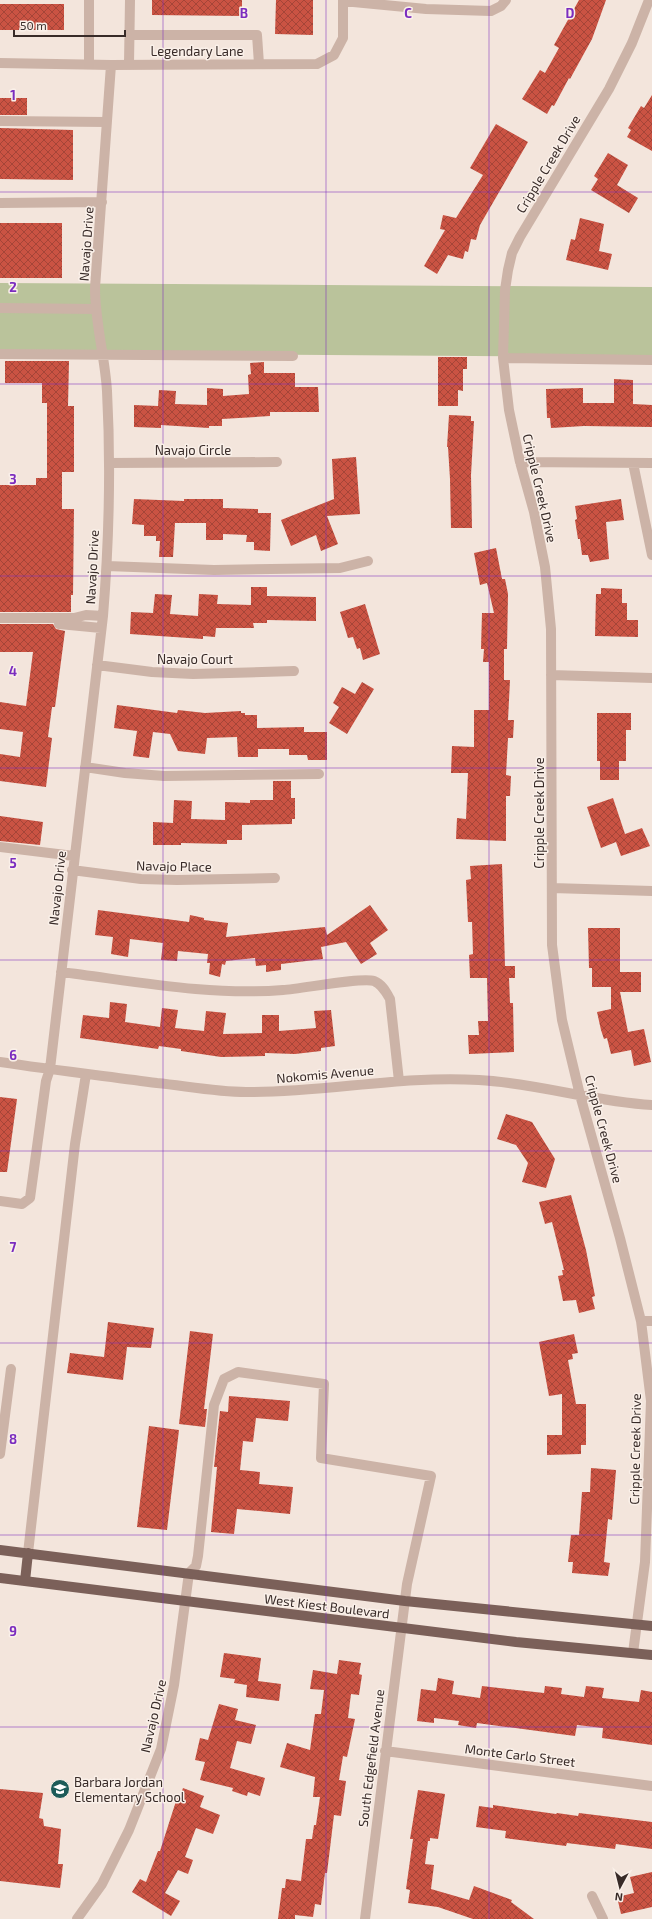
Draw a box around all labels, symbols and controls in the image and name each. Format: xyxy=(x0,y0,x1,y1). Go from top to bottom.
text: B xyxy=(240,5,248,21)
text: C xyxy=(404,5,412,21)
text: D xyxy=(566,5,575,21)
scale bar xyxy=(14,12,125,38)
text: 50 m xyxy=(20,18,47,32)
street label: Legendary Lane xyxy=(150,43,244,59)
text: 1 xyxy=(10,87,16,103)
street label: Cripple Creek Drive xyxy=(512,112,584,216)
street label: Navajo Drive xyxy=(75,206,97,282)
text: 2 xyxy=(9,279,17,295)
street label: Cripple Creek Drive xyxy=(520,432,560,544)
street label: Navajo Circle xyxy=(155,442,231,458)
text: 3 xyxy=(9,471,17,487)
street label: Navajo Drive xyxy=(82,529,102,605)
street label: Navajo Court xyxy=(157,651,233,667)
text: 4 xyxy=(9,663,17,679)
street label: Cripple Creek Drive xyxy=(531,757,547,869)
street label: Navajo Drive xyxy=(45,850,69,926)
text: 5 xyxy=(9,855,17,871)
street label: Navajo Place xyxy=(136,857,212,875)
text: 6 xyxy=(9,1047,17,1063)
street label: Nokomis Avenue xyxy=(276,1062,374,1086)
street label: Cripple Creek Drive xyxy=(582,1073,626,1185)
text: 7 xyxy=(10,1239,17,1255)
street label: Cripple Creek Drive xyxy=(626,1393,644,1505)
text: 8 xyxy=(9,1431,17,1447)
street label: West Kiest Boulevard xyxy=(263,1590,391,1622)
text: 9 xyxy=(9,1623,17,1639)
street label: Navajo Drive xyxy=(137,1678,169,1754)
street label: South Edgefield Avenue xyxy=(355,1688,387,1828)
street label: Monte Carlo Street xyxy=(464,1740,576,1770)
place label: Barbara Jordan Elementary School xyxy=(74,1774,185,1805)
school or university icon: Barbara Jordan Elementary School xyxy=(49,1778,71,1800)
north arrow xyxy=(600,1867,640,1907)
text: N xyxy=(614,1890,623,1904)

